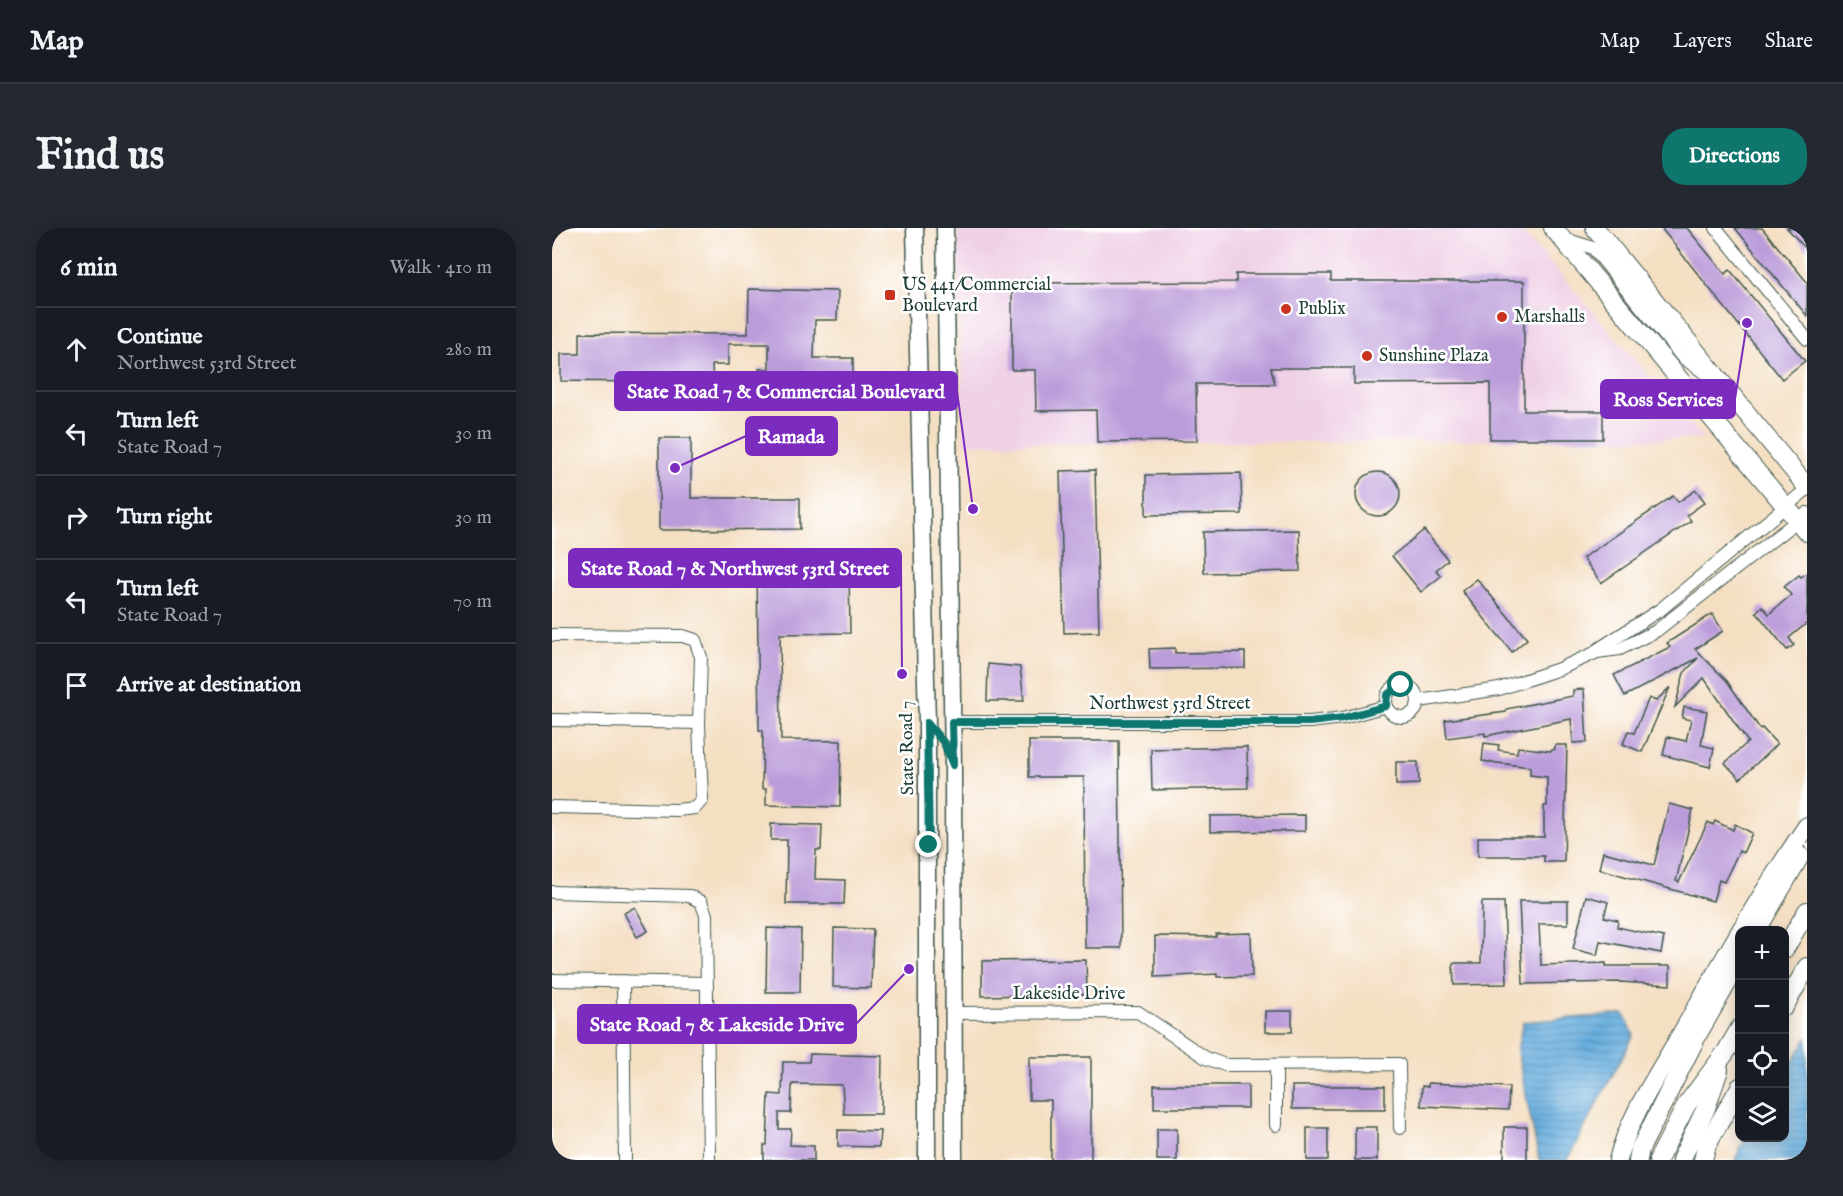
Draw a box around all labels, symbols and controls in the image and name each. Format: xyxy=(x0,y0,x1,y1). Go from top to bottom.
text: Map xyxy=(30,24,84,59)
text: Map xyxy=(1600,28,1640,55)
text: Layers xyxy=(1673,28,1732,55)
text: Share xyxy=(1765,28,1813,55)
button: Directions xyxy=(1662,128,1807,185)
text: Find us xyxy=(36,130,164,183)
text: 6 min xyxy=(60,251,118,284)
text: Walk · 410 m xyxy=(389,255,492,280)
place label: US 441/Commercial Boulevard xyxy=(902,274,1051,318)
marker: US 441/Commercial Boulevard xyxy=(883,288,897,302)
place label: Publix xyxy=(1298,298,1346,321)
marker: Publix xyxy=(1279,302,1293,316)
place label: Marshalls xyxy=(1514,306,1585,329)
marker: Marshalls xyxy=(1495,310,1509,324)
text: Continue xyxy=(117,323,203,351)
icon: ahead xyxy=(60,333,93,366)
text: 280 m xyxy=(445,337,492,362)
place label: Sunshine Plaza xyxy=(1379,345,1489,368)
marker: Sunshine Plaza xyxy=(1360,349,1374,363)
text: Northwest 53rd Street xyxy=(117,351,296,376)
callout: State Road 7 & Commercial Boulevard xyxy=(615,372,957,410)
text: State Road 7 & Commercial Boulevard xyxy=(627,380,946,405)
callout: Ross Services xyxy=(1601,380,1735,418)
text: Ross Services xyxy=(1613,388,1723,413)
text: Turn left xyxy=(117,407,199,435)
icon: left xyxy=(60,417,93,450)
callout: Ramada xyxy=(746,417,837,455)
text: 30 m xyxy=(455,421,492,446)
text: Ramada xyxy=(757,425,825,450)
text: State Road 7 xyxy=(117,435,222,460)
icon: right xyxy=(60,501,93,534)
text: Turn right xyxy=(117,503,212,531)
text: 30 m xyxy=(455,505,492,530)
callout: State Road 7 & Northwest 53rd Street xyxy=(569,549,901,587)
text: State Road 7 & Northwest 53rd Street xyxy=(581,557,889,582)
text: Turn left xyxy=(117,575,199,603)
icon: left xyxy=(60,585,93,618)
text: 70 m xyxy=(453,589,492,614)
text: State Road 7 xyxy=(117,603,222,628)
icon: arrive xyxy=(60,669,93,702)
text: Arrive at destination xyxy=(117,671,301,699)
route start xyxy=(1387,671,1413,697)
street label: Northwest 53rd Street xyxy=(1089,693,1251,716)
street label: State Road 7 xyxy=(896,701,920,795)
route end xyxy=(915,831,941,857)
map controls xyxy=(1735,926,1789,1142)
button: + xyxy=(1735,926,1789,980)
button: − xyxy=(1735,980,1789,1034)
street label: Lakeside Drive xyxy=(1012,983,1126,1006)
callout: State Road 7 & Lakeside Drive xyxy=(578,1005,856,1043)
text: State Road 7 & Lakeside Drive xyxy=(590,1013,845,1038)
button: locate xyxy=(1735,1034,1789,1088)
button: layers xyxy=(1735,1088,1789,1142)

